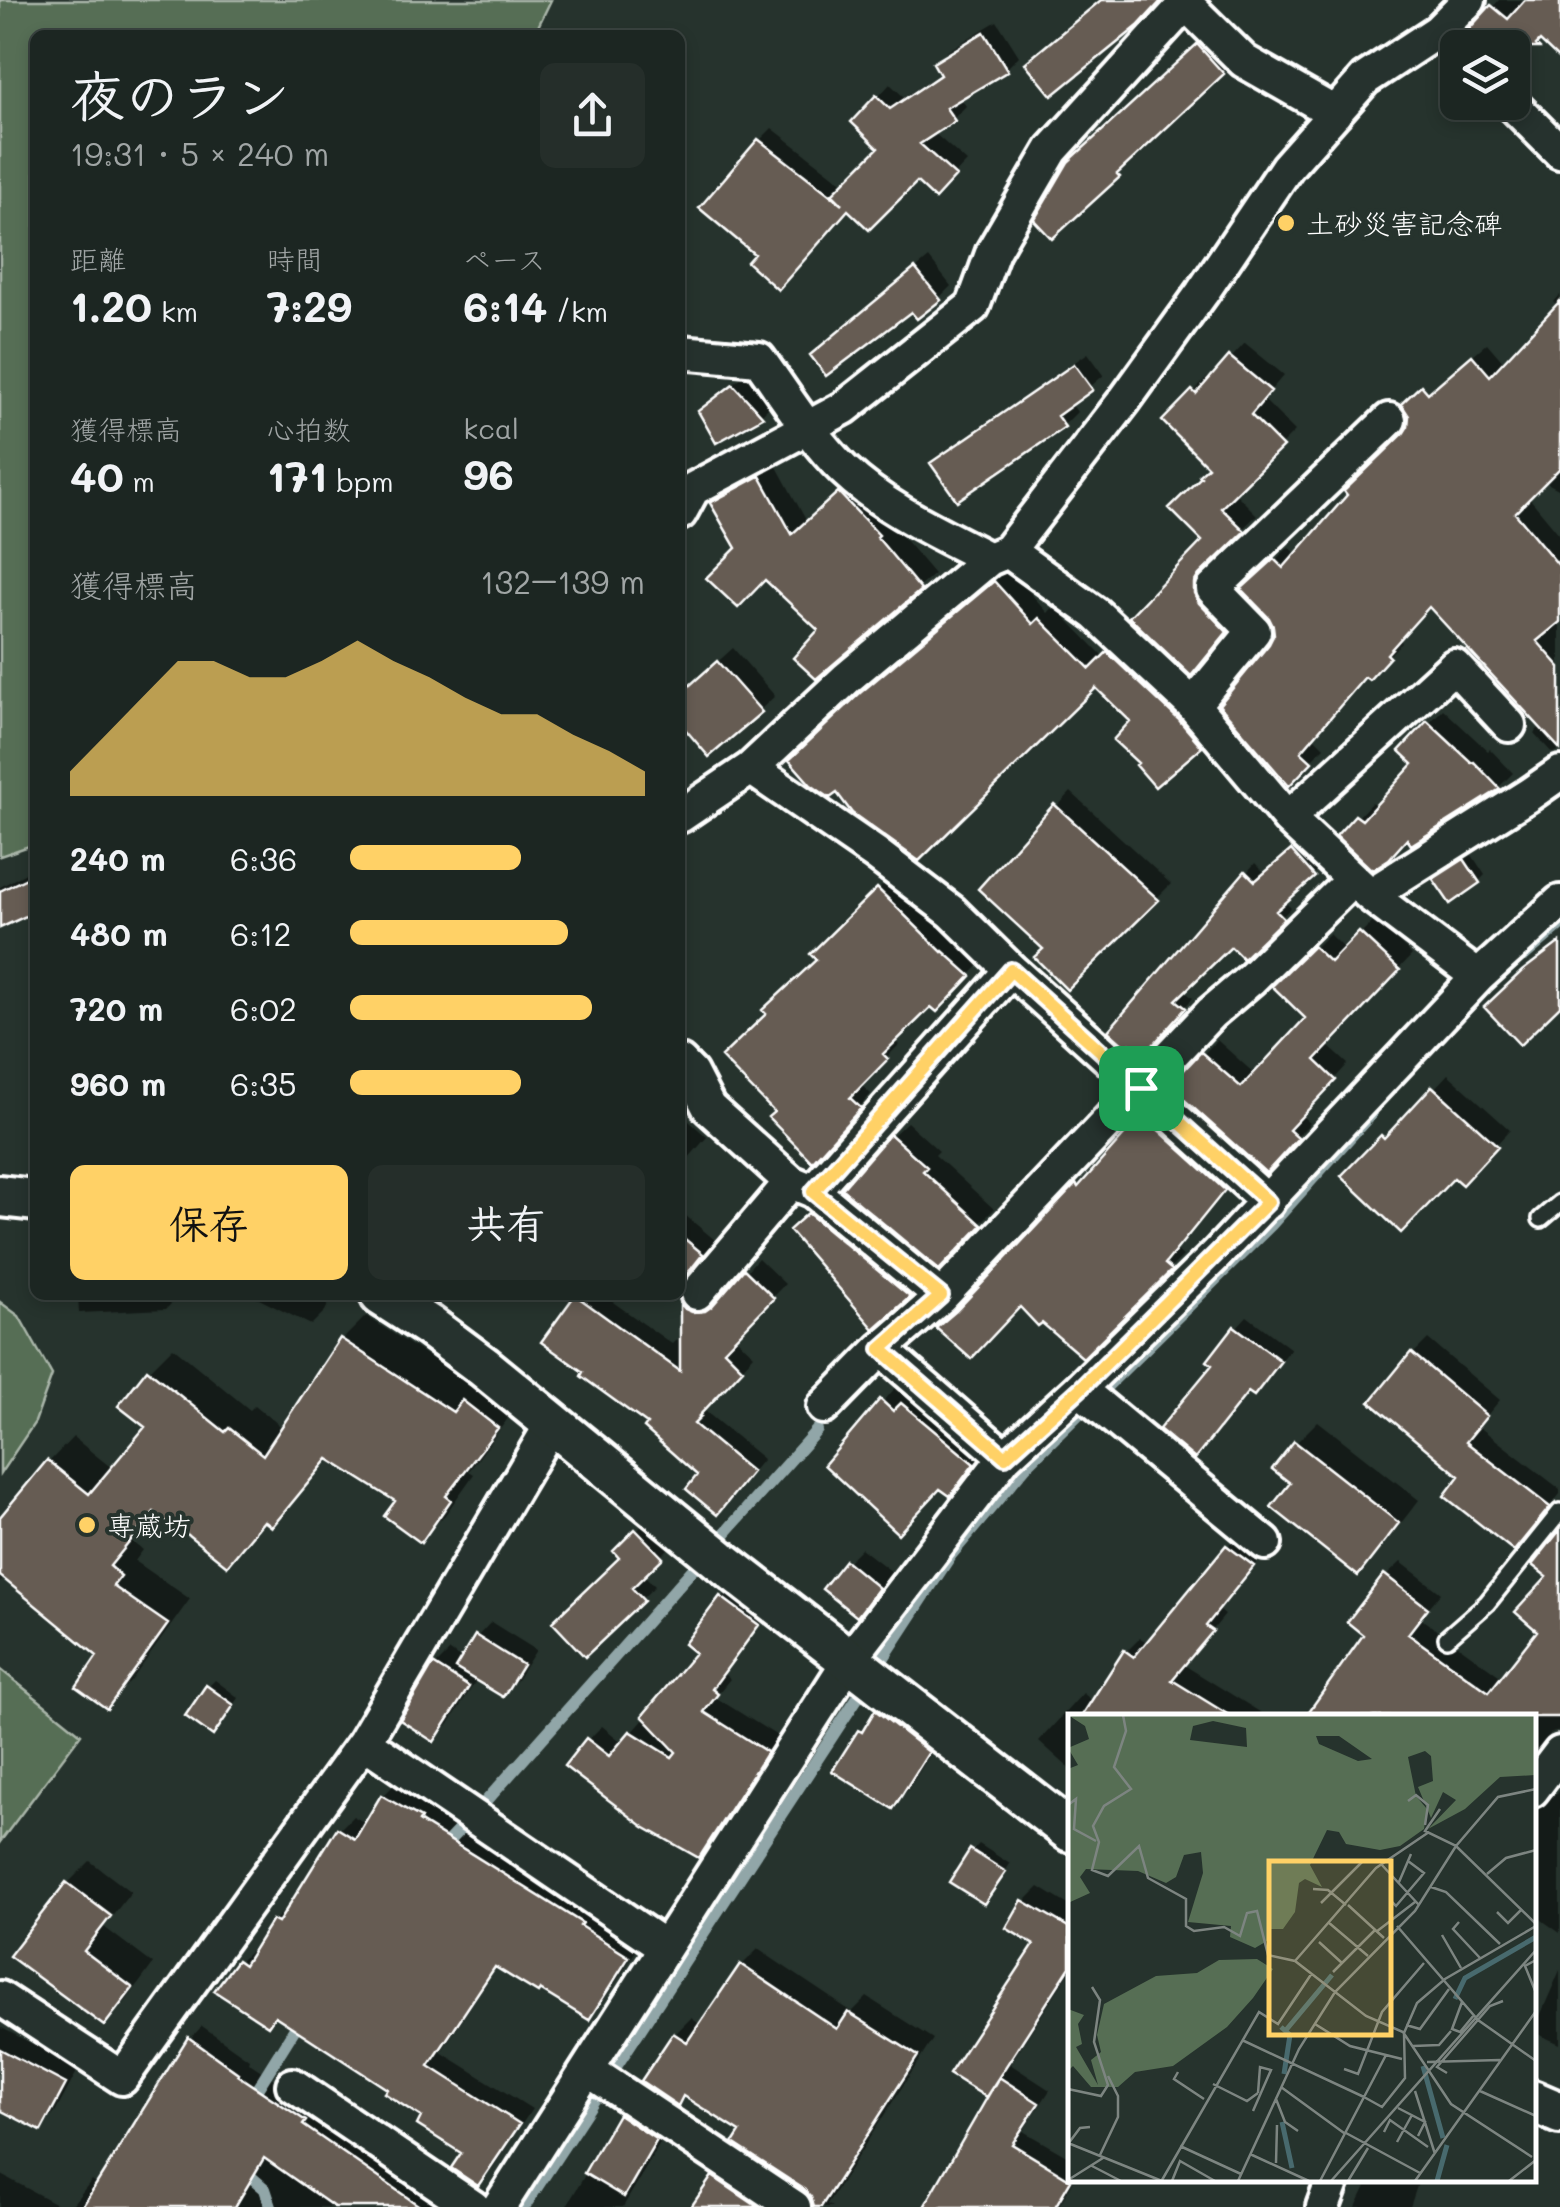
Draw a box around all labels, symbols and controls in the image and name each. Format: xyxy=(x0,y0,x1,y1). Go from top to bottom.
map controls xyxy=(1440,30,1530,120)
button: layers xyxy=(1440,30,1530,120)
text: 夜のラン xyxy=(70,58,290,130)
button: share xyxy=(540,63,645,168)
text: 19:31 · 5 × 240 m xyxy=(70,132,329,174)
place label: 土砂災害記念碑 xyxy=(1306,205,1502,241)
marker: 土砂災害記念碑 xyxy=(1275,212,1297,234)
text: 距離 xyxy=(70,241,126,277)
text: 時間 xyxy=(267,241,323,277)
text: ペース xyxy=(463,241,546,277)
text: 1.20 xyxy=(70,278,152,333)
text: 7:29 xyxy=(267,278,352,333)
text: 6:14 xyxy=(463,278,547,333)
text: km xyxy=(152,293,198,329)
text: /km xyxy=(547,293,608,329)
text: kcal xyxy=(463,410,519,446)
text: 獲得標高 xyxy=(70,411,182,447)
text: 心拍数 xyxy=(267,411,351,447)
text: 96 xyxy=(463,446,514,501)
text: 40 xyxy=(70,448,124,503)
text: 171 xyxy=(267,448,327,503)
text: m xyxy=(124,463,155,499)
text: bpm xyxy=(327,463,394,499)
text: 132–139 m xyxy=(480,560,645,602)
text: 獲得標高 xyxy=(70,563,198,605)
text: 240 m xyxy=(70,837,166,879)
text: 6:36 xyxy=(230,837,297,879)
text: 480 m xyxy=(70,912,168,954)
text: 6:12 xyxy=(230,912,291,954)
text: 720 m xyxy=(70,987,163,1029)
text: 6:02 xyxy=(230,987,297,1029)
pin xyxy=(1099,1046,1184,1131)
icon: arrive xyxy=(1114,1061,1169,1116)
text: 960 m xyxy=(70,1062,166,1104)
text: 6:35 xyxy=(230,1062,297,1104)
button: 保存 xyxy=(70,1165,348,1280)
button: 共有 xyxy=(368,1165,645,1280)
place label: 専蔵坊 xyxy=(107,1507,191,1543)
marker: 専蔵坊 xyxy=(76,1514,98,1536)
inset map xyxy=(1068,1714,1535,2182)

